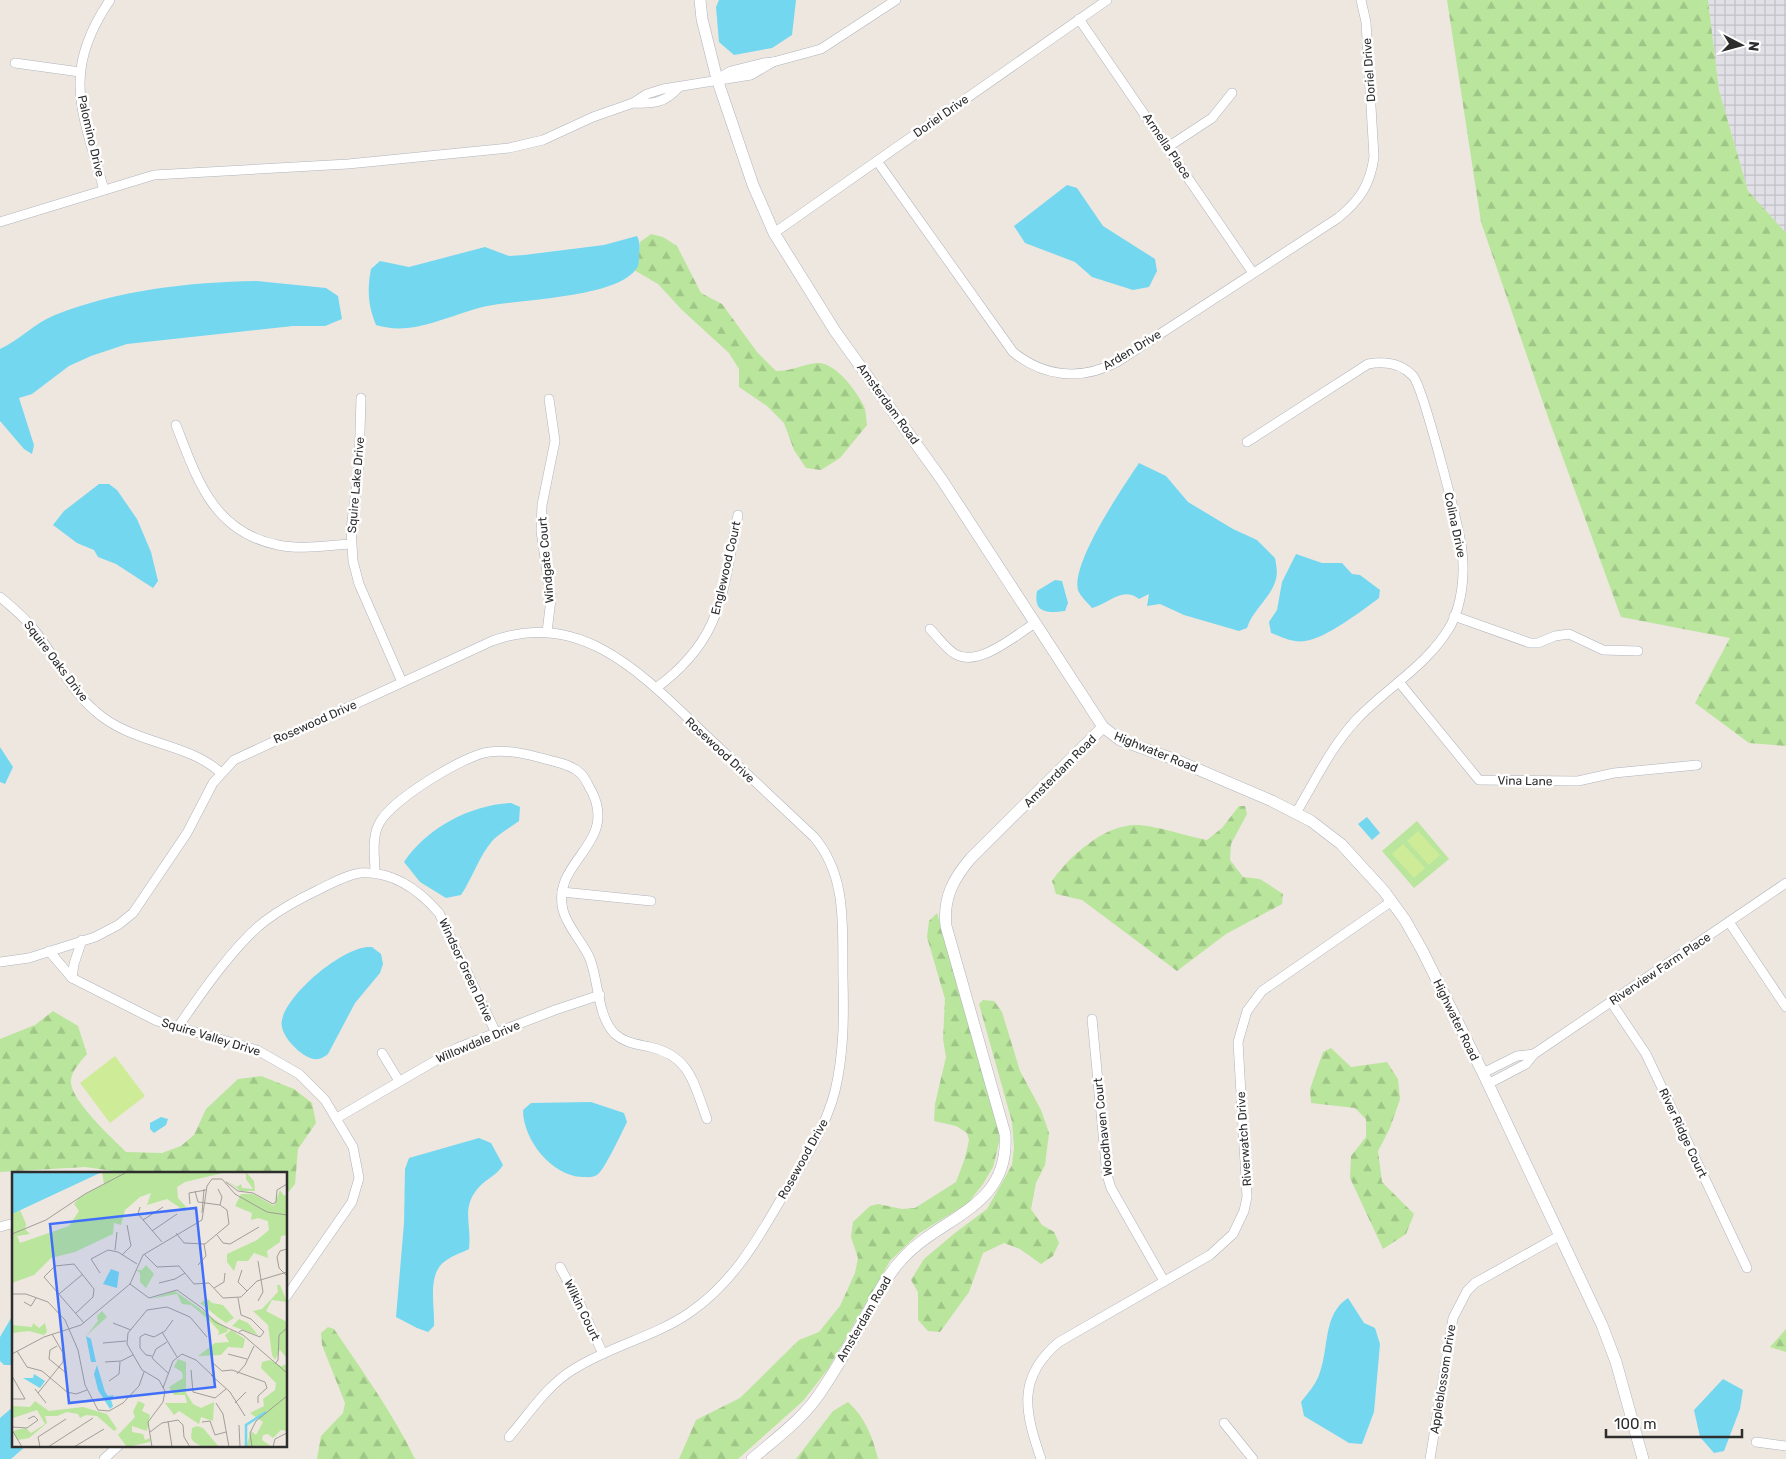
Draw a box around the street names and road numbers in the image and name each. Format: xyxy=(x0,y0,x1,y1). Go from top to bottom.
street label: Doriel Drive xyxy=(1360,37,1378,102)
street label: Doriel Drive xyxy=(911,92,971,140)
street label: Palomino Drive xyxy=(75,94,107,179)
street label: Armella Place xyxy=(1140,111,1194,182)
street label: Arden Drive xyxy=(1100,327,1164,373)
street label: Amsterdam Road xyxy=(854,361,922,447)
street label: Squire Lake Drive xyxy=(345,436,367,534)
street label: Colina Drive xyxy=(1441,491,1469,559)
street label: Windgate Court xyxy=(535,516,557,604)
street label: Englewood Court xyxy=(708,519,744,616)
street label: Squire Oaks Drive xyxy=(21,618,91,704)
street label: Rosewood Drive xyxy=(271,697,359,747)
street label: Rosewood Drive xyxy=(682,714,758,786)
street label: Highwater Road xyxy=(1112,729,1200,775)
street label: Amsterdam Road xyxy=(1021,732,1099,810)
street label: Vina Lane xyxy=(1497,774,1553,788)
street label: Windsor Green Drive xyxy=(436,916,496,1024)
street label: Riverview Farm Place xyxy=(1607,930,1713,1008)
street label: Highwater Road xyxy=(1430,977,1482,1063)
street label: Squire Valley Drive xyxy=(160,1015,262,1059)
street label: Willowdale Drive xyxy=(434,1018,522,1066)
street label: Woodhaven Court xyxy=(1091,1077,1115,1177)
street label: River Ridge Court xyxy=(1656,1086,1710,1180)
street label: Riverwatch Drive xyxy=(1234,1091,1254,1187)
street label: Rosewood Drive xyxy=(775,1116,831,1202)
street label: Amsterdam Road xyxy=(834,1274,894,1364)
street label: Wilkin Court xyxy=(561,1277,603,1343)
street label: Appleblossom Drive xyxy=(1427,1323,1459,1435)

